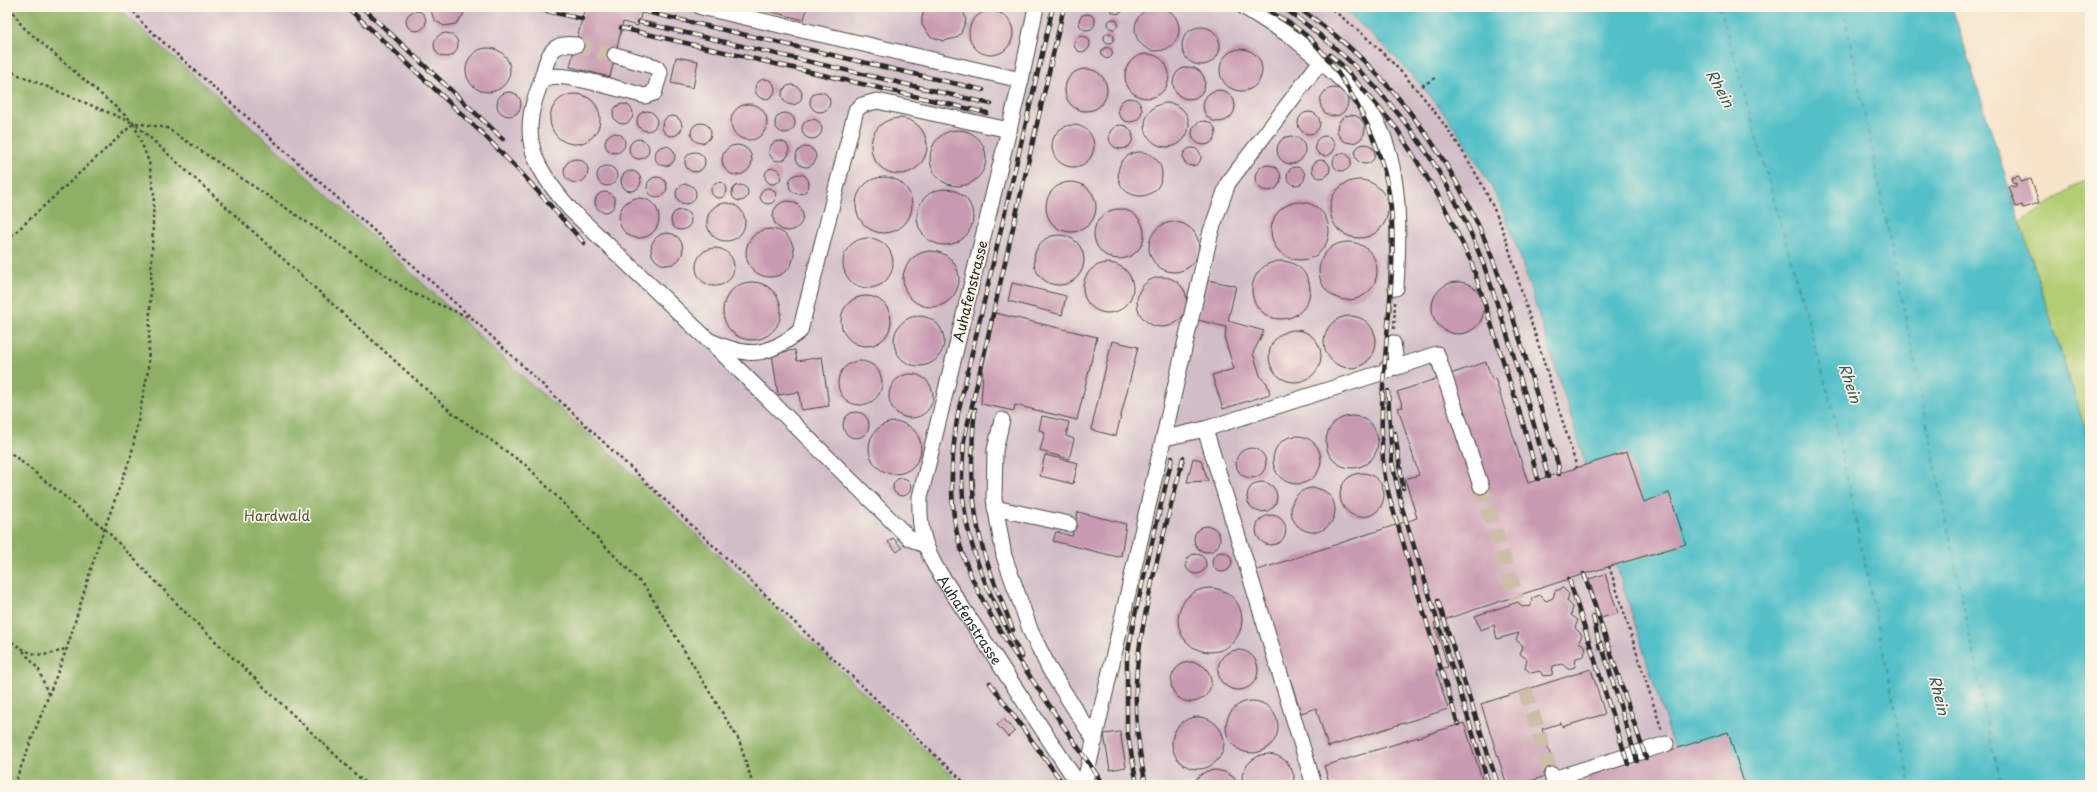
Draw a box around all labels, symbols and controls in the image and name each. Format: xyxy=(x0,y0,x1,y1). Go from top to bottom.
water label: Rhein xyxy=(1701,65,1741,112)
street label: Auhafenstrasse xyxy=(947,238,993,344)
water label: Rhein xyxy=(1834,360,1868,406)
park label: Hardwald xyxy=(244,505,310,526)
street label: Auhafenstrasse xyxy=(933,570,1008,669)
water label: Rhein xyxy=(1924,673,1956,718)

